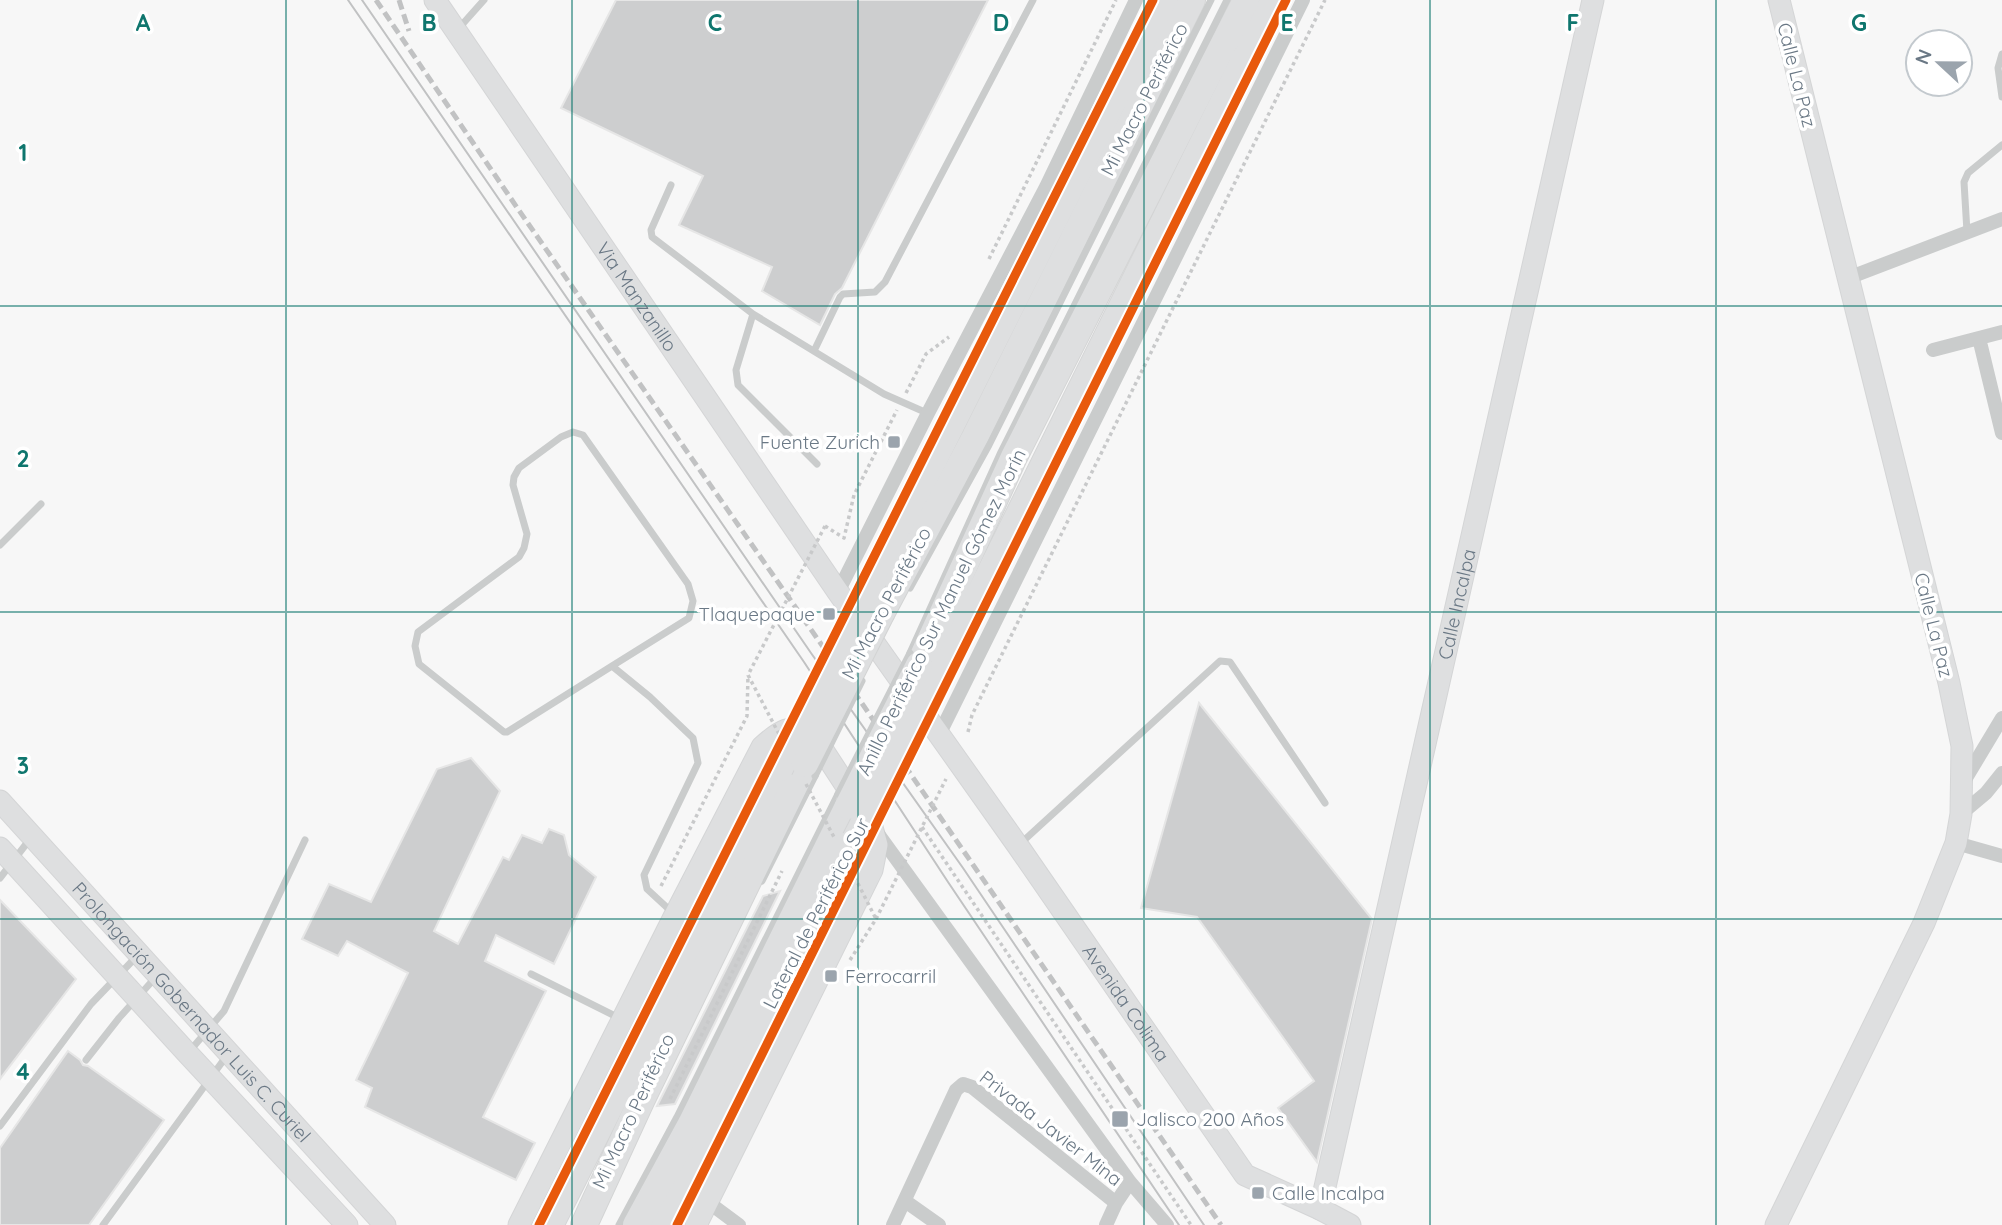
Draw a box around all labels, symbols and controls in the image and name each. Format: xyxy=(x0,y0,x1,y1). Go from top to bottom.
text: A xyxy=(136,8,151,37)
text: B xyxy=(421,8,437,37)
text: C xyxy=(708,8,722,37)
text: D xyxy=(993,8,1009,37)
text: E xyxy=(1280,8,1294,37)
text: F xyxy=(1567,8,1579,37)
text: G xyxy=(1851,8,1867,37)
street label: Mi Macro Periférico xyxy=(1095,19,1193,179)
street label: Calle La Paz xyxy=(1772,20,1822,130)
north arrow xyxy=(1904,28,1974,98)
text: N xyxy=(1909,46,1937,68)
text: 1 xyxy=(19,138,27,167)
street label: Via Manzanillo xyxy=(591,237,683,356)
place label: Fuente Zurich xyxy=(760,430,880,454)
marker: Fuente Zurich xyxy=(886,434,902,450)
text: 2 xyxy=(16,444,30,473)
street label: Anillo Periférico Sur Manuel Gómez Morín xyxy=(851,445,1031,779)
street label: Mi Macro Periférico xyxy=(836,523,936,683)
street label: Calle Incalpa xyxy=(1432,546,1481,662)
street label: Calle La Paz xyxy=(1909,570,1959,680)
place label: Tlaquepaque xyxy=(698,602,815,626)
marker: Tlaquepaque xyxy=(821,606,837,622)
text: 3 xyxy=(17,751,29,780)
street label: Lateral de Periférico Sur xyxy=(757,813,875,1012)
street label: Prolongación Gobernador Luis C. Curiel xyxy=(67,877,316,1147)
street label: Avenida Colima xyxy=(1077,940,1175,1066)
place label: Ferrocarril xyxy=(845,964,936,988)
marker: Ferrocarril xyxy=(823,968,839,984)
street label: Mi Macro Periférico xyxy=(587,1030,679,1192)
text: 4 xyxy=(16,1057,30,1086)
street label: Privada Javier Mina xyxy=(975,1065,1127,1191)
place label: Jalisco 200 Años xyxy=(1136,1107,1284,1131)
marker: Jalisco 200 Años xyxy=(1110,1109,1130,1129)
place label: Calle Incalpa xyxy=(1272,1181,1385,1205)
marker: Calle Incalpa xyxy=(1250,1185,1266,1201)

